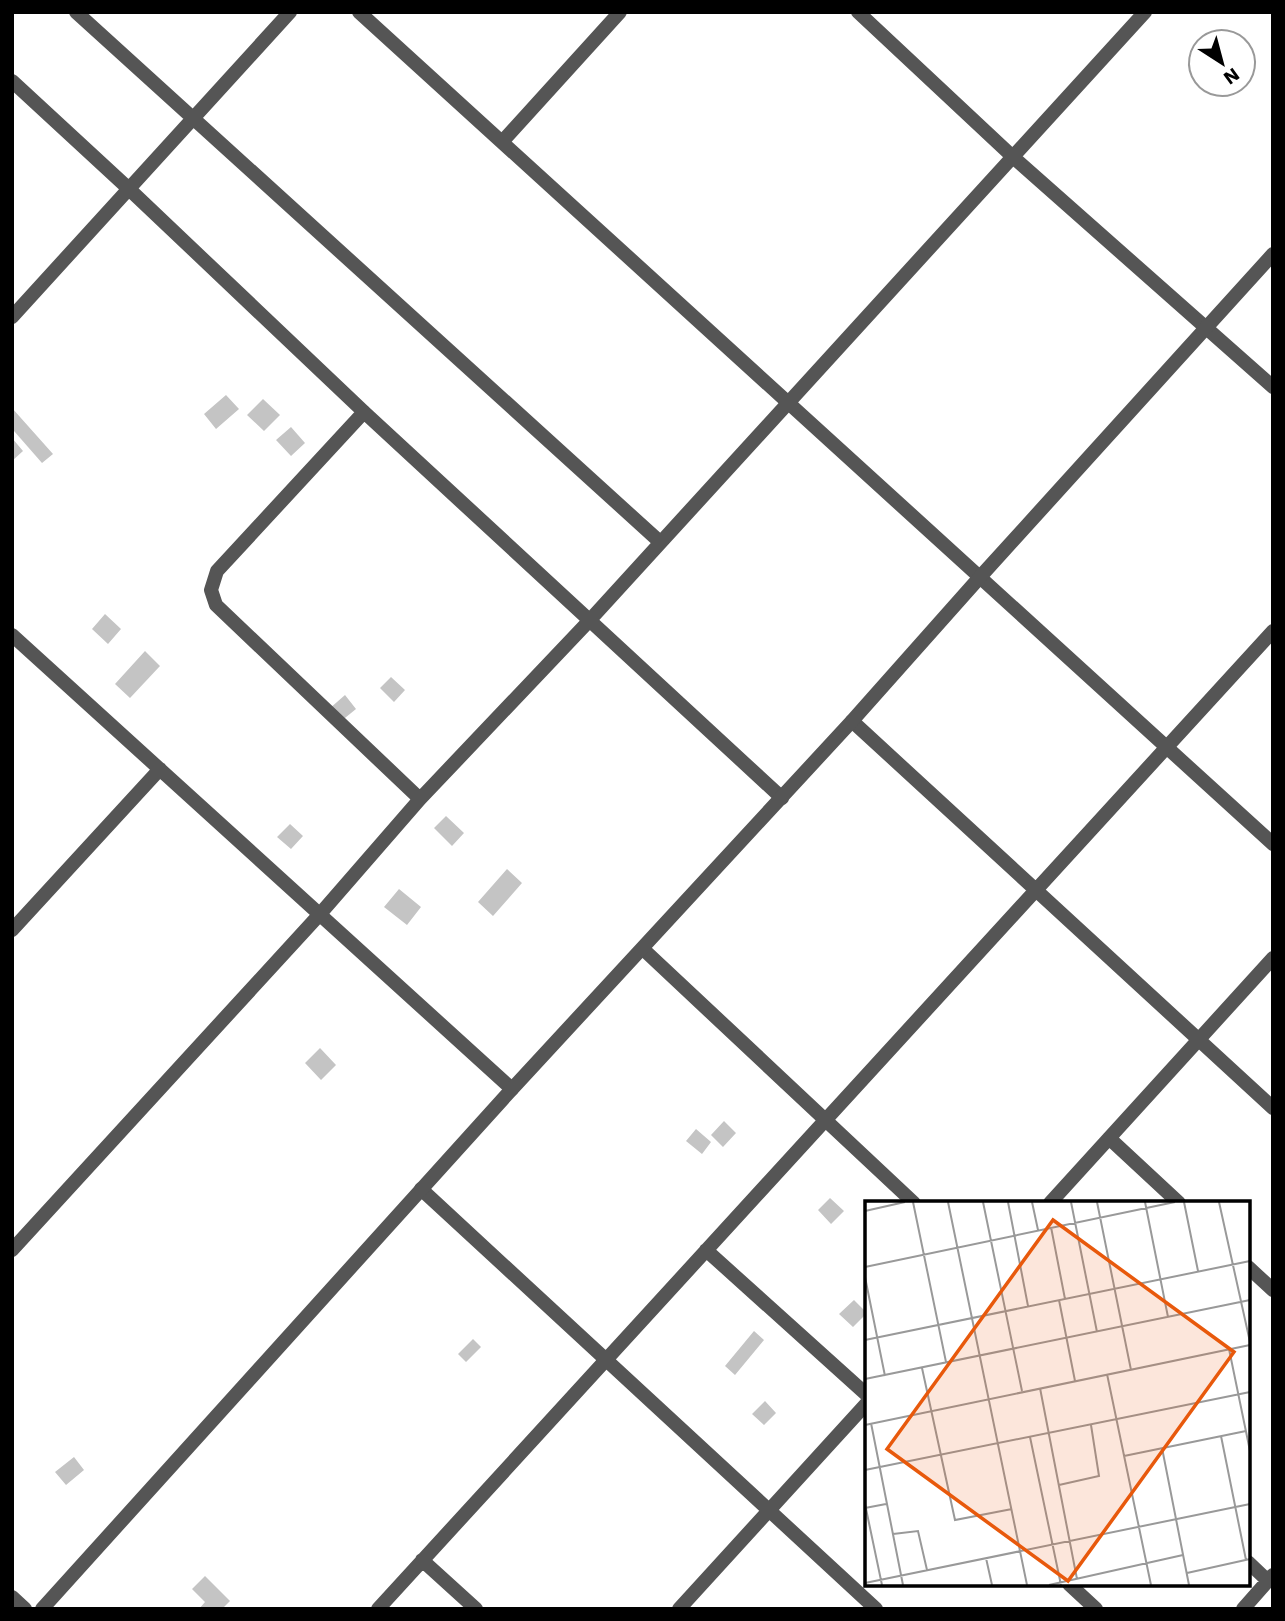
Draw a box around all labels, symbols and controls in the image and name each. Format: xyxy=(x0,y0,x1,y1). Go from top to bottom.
north arrow xyxy=(1187,28,1257,98)
text: N xyxy=(1219,63,1244,90)
inset map xyxy=(865,1201,1250,1586)

